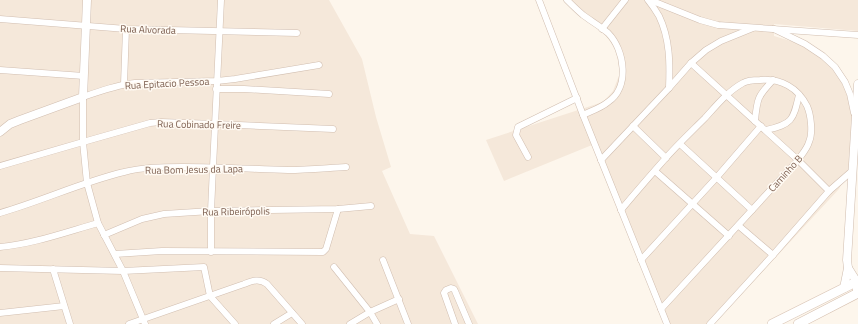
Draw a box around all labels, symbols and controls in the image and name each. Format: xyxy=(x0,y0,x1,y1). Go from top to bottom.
street label: Rua Alvorada xyxy=(120,21,176,38)
street label: Rua Epitacio Pessoa xyxy=(124,74,210,93)
street label: Rua Cobinado Freire xyxy=(157,116,241,133)
street label: Caminho B xyxy=(765,151,806,195)
street label: Rua Bom Jesus da Lapa xyxy=(145,161,243,178)
street label: Rua Ribeirópolis xyxy=(202,203,270,220)

